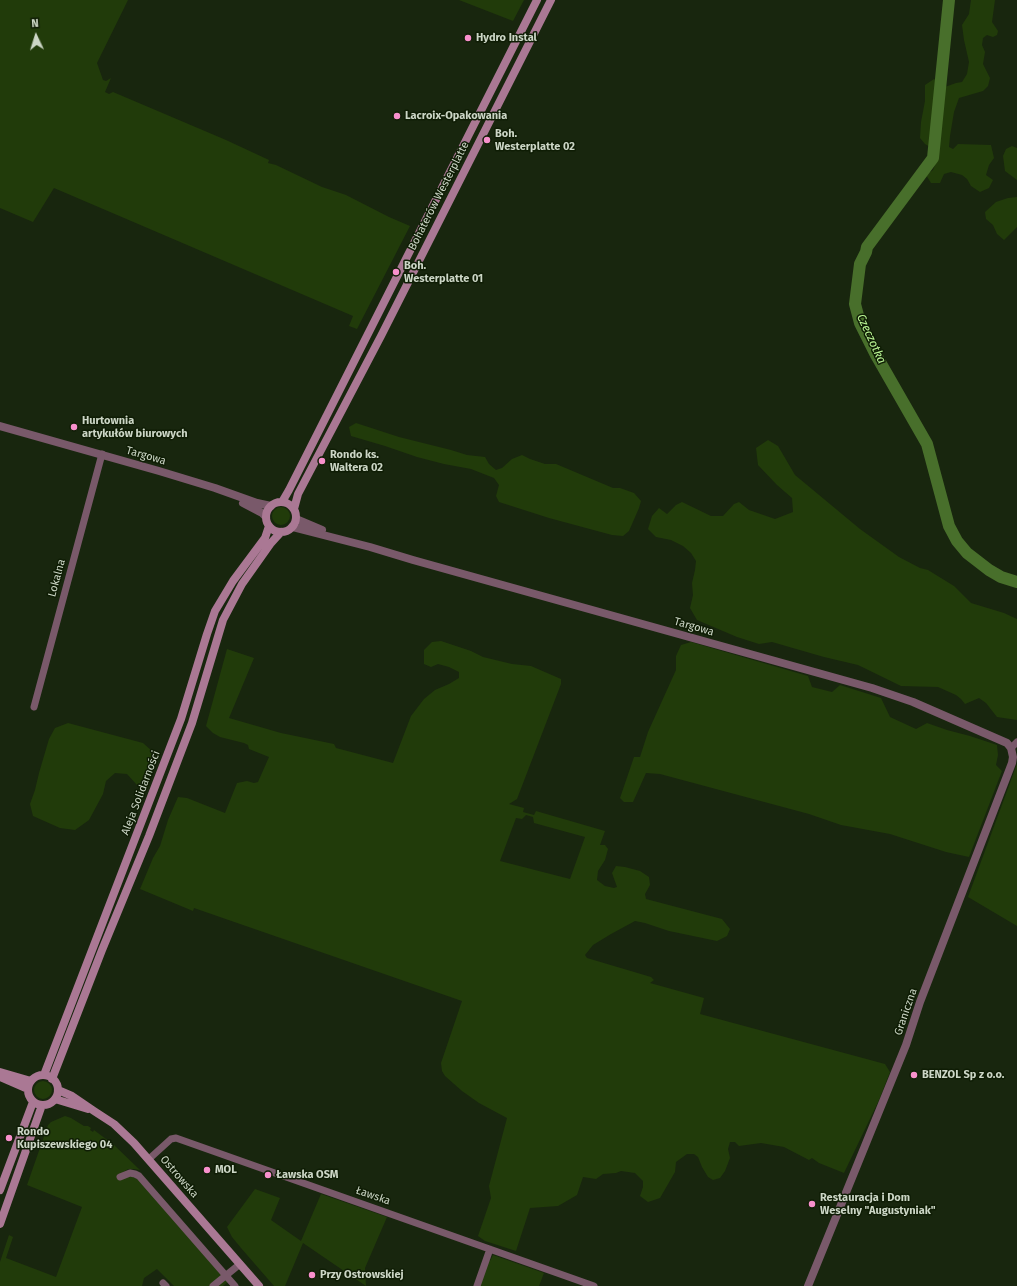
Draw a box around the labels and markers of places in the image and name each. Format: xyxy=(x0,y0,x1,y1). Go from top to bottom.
place label: Hydro Instal xyxy=(476,31,537,45)
marker: Hydro Instal xyxy=(463,33,473,43)
place label: Lacroix-Opakowania xyxy=(405,109,507,123)
marker: Lacroix-Opakowania xyxy=(392,111,402,121)
place label: Boh. Westerplatte 02 xyxy=(495,127,575,153)
marker: Boh. Westerplatte 02 xyxy=(482,135,492,145)
place label: Boh. Westerplatte 01 xyxy=(404,259,483,285)
marker: Boh. Westerplatte 01 xyxy=(391,267,401,277)
place label: Hurtownia artykułów biurowych xyxy=(82,414,188,440)
marker: Hurtownia artykułów biurowych xyxy=(69,422,79,432)
place label: Rondo ks. Waltera 02 xyxy=(330,448,383,474)
marker: Rondo ks. Waltera 02 xyxy=(317,456,327,466)
place label: BENZOL Sp z o.o. xyxy=(922,1068,1004,1082)
marker: BENZOL Sp z o.o. xyxy=(909,1070,919,1080)
place label: Rondo Kupiszewskiego 04 xyxy=(17,1125,112,1151)
marker: Rondo Kupiszewskiego 04 xyxy=(4,1133,14,1143)
place label: MOL xyxy=(215,1163,237,1177)
marker: MOL xyxy=(202,1165,212,1175)
place label: Ławska OSM xyxy=(276,1168,338,1182)
marker: Ławska OSM xyxy=(263,1170,273,1180)
place label: Restauracja i Dom Weselny "Augustyniak" xyxy=(820,1191,936,1217)
marker: Restauracja i Dom Weselny "Augustyniak" xyxy=(807,1199,817,1209)
place label: Przy Ostrowskiej xyxy=(320,1268,404,1282)
marker: Przy Ostrowskiej xyxy=(307,1270,317,1280)

